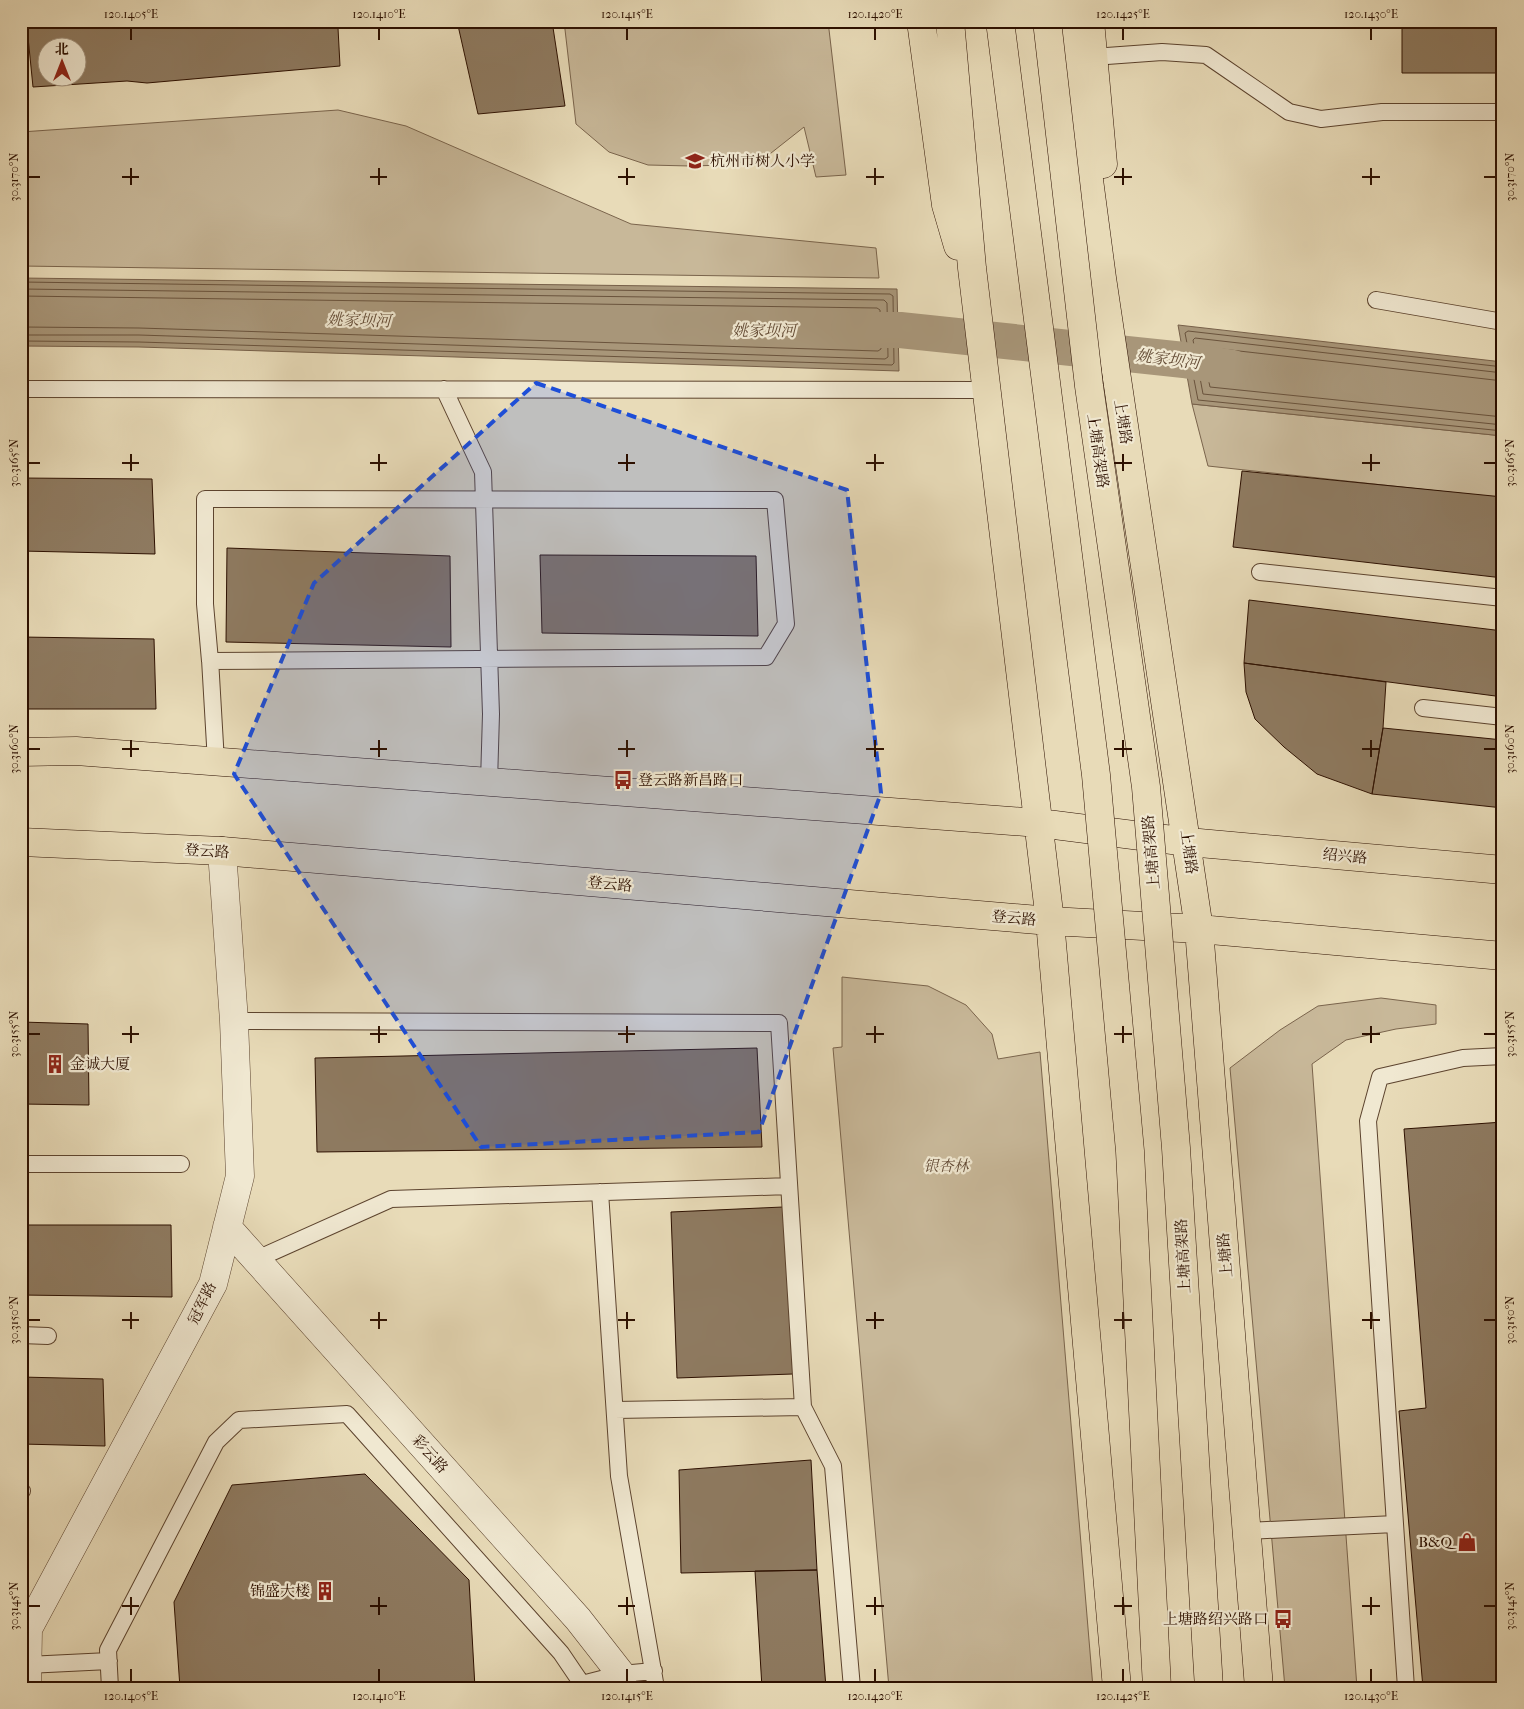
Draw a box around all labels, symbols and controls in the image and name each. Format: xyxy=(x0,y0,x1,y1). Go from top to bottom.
text: 120.1405°E xyxy=(104,7,158,21)
text: 120.1410°E xyxy=(352,7,406,21)
text: 120.1415°E xyxy=(601,7,653,21)
text: 120.1420°E xyxy=(847,7,903,21)
text: 120.1425°E xyxy=(1096,7,1150,21)
text: 120.1430°E xyxy=(1344,7,1398,21)
north arrow xyxy=(38,38,88,88)
text: 北 xyxy=(55,41,69,58)
school or university icon: 杭州市树人小学 xyxy=(684,150,706,172)
place label: 杭州市树人小学 xyxy=(710,152,815,170)
text: 30.3170°N xyxy=(7,153,21,201)
text: 30.3170°N xyxy=(1503,153,1517,201)
water label: 姚家坝河 xyxy=(327,309,394,331)
water label: 姚家坝河 xyxy=(732,321,799,340)
water label: 姚家坝河 xyxy=(1135,346,1204,373)
street label: 上塘路 xyxy=(1111,398,1135,446)
street label: 上塘高架路 xyxy=(1084,413,1112,489)
text: 30.3165°N xyxy=(7,439,21,487)
text: 30.3165°N xyxy=(1503,439,1517,487)
text: 30.3160°N xyxy=(7,724,21,774)
text: 30.3160°N xyxy=(1503,724,1517,774)
bus stop icon: 登云路新昌路口 xyxy=(612,769,634,791)
place label: 登云路新昌路口 xyxy=(638,771,743,789)
street label: 上塘高架路 xyxy=(1139,814,1163,890)
street label: 上塘路 xyxy=(1177,828,1201,876)
street label: 登云路 xyxy=(184,841,230,861)
street label: 绍兴路 xyxy=(1322,845,1368,867)
street label: 登云路 xyxy=(587,873,633,895)
street label: 登云路 xyxy=(991,907,1037,929)
text: 30.3155°N xyxy=(7,1011,21,1057)
text: 30.3155°N xyxy=(1503,1011,1517,1057)
building icon: 金诚大厦 xyxy=(44,1053,66,1075)
place label: 金诚大厦 xyxy=(70,1055,130,1073)
park label: 银杏林 xyxy=(923,1157,970,1175)
street label: 上塘高架路 xyxy=(1172,1218,1194,1294)
street label: 上塘路 xyxy=(1214,1232,1236,1278)
street label: 冠军路 xyxy=(184,1279,220,1327)
text: 30.3150°N xyxy=(7,1296,21,1344)
text: 30.3150°N xyxy=(1503,1296,1517,1344)
street label: 彩云路 xyxy=(408,1431,452,1477)
shop icon: B&Q xyxy=(1456,1531,1478,1553)
place label: B&Q xyxy=(1418,1533,1457,1551)
building icon: 锦盛大楼 xyxy=(314,1580,336,1602)
text: 30.3145°N xyxy=(7,1582,21,1630)
place label: 锦盛大楼 xyxy=(250,1582,310,1600)
text: 30.3145°N xyxy=(1503,1582,1517,1630)
bus stop icon: 上塘路绍兴路口 xyxy=(1272,1608,1294,1630)
place label: 上塘路绍兴路口 xyxy=(1163,1610,1268,1628)
text: 120.1405°E xyxy=(104,1689,158,1703)
text: 120.1410°E xyxy=(352,1689,406,1703)
text: 120.1415°E xyxy=(601,1689,653,1703)
text: 120.1420°E xyxy=(847,1689,903,1703)
text: 120.1425°E xyxy=(1096,1689,1150,1703)
text: 120.1430°E xyxy=(1344,1689,1398,1703)

